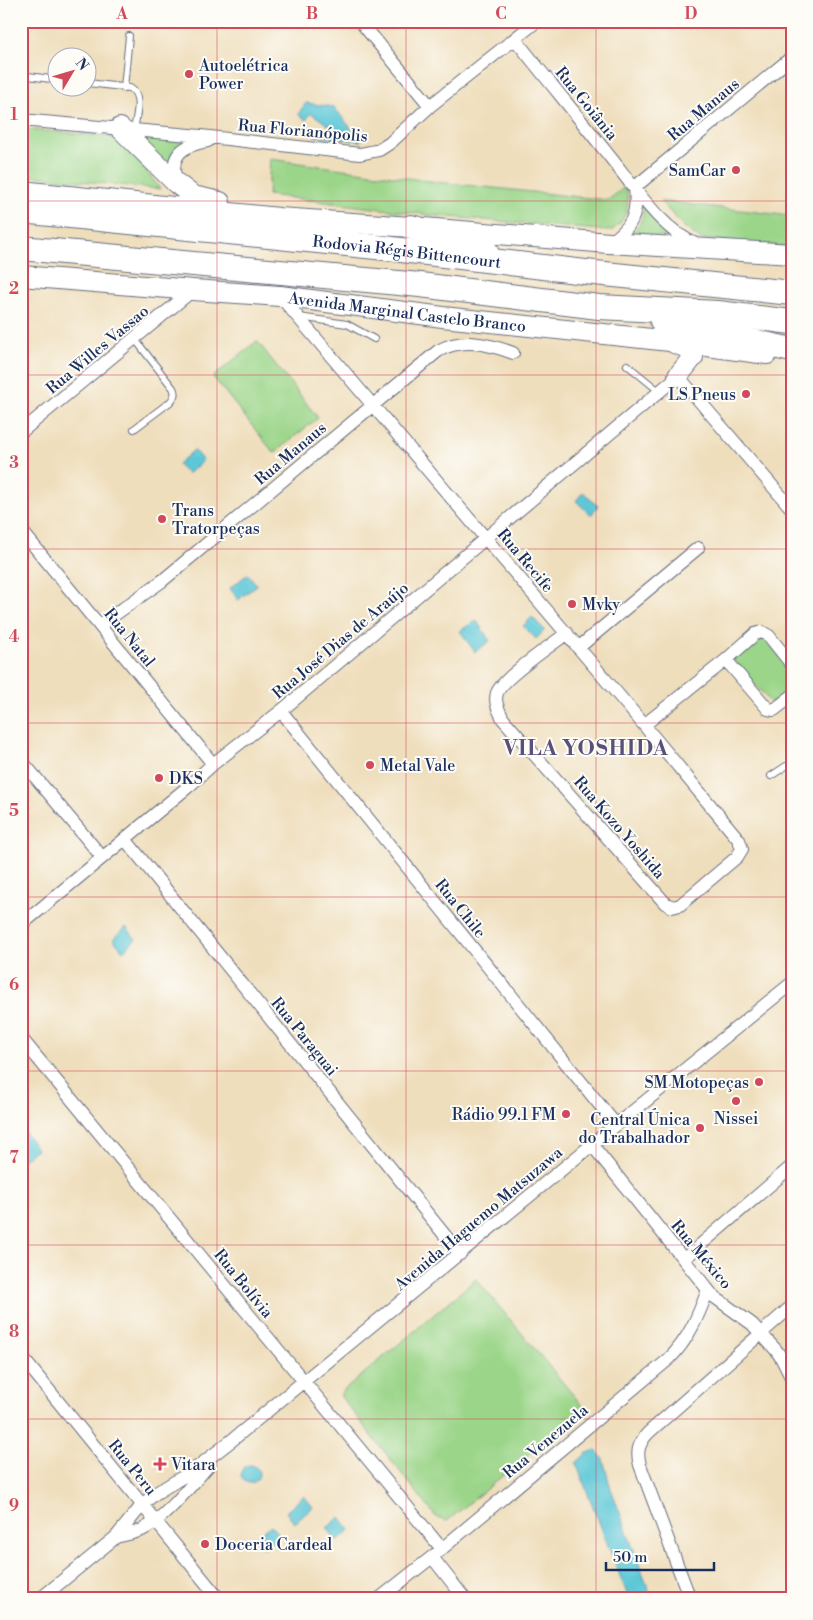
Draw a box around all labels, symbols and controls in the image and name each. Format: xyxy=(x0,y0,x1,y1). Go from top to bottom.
text: A xyxy=(115,4,128,24)
text: B xyxy=(306,4,318,24)
text: C xyxy=(495,4,507,24)
text: D xyxy=(685,4,698,24)
north arrow xyxy=(48,48,98,98)
text: N xyxy=(71,55,92,75)
place label: Autoelétrica Power xyxy=(198,56,290,94)
street label: Rua Goiânia xyxy=(551,63,622,145)
marker: Autoelétrica Power xyxy=(183,68,195,80)
street label: Rua Manaus xyxy=(664,74,744,146)
text: 1 xyxy=(10,105,18,125)
street label: Rua Florianópolis xyxy=(237,115,369,147)
place label: SamCar xyxy=(669,161,726,181)
marker: SamCar xyxy=(730,164,742,176)
street label: Rodovia Régis Bittencourt xyxy=(312,232,503,273)
text: 2 xyxy=(9,279,19,299)
street label: Avenida Marginal Castelo Branco xyxy=(286,288,527,337)
street label: Rua Willes Vassao xyxy=(42,301,153,399)
place label: LS Pneus xyxy=(668,385,736,405)
marker: LS Pneus xyxy=(740,388,752,400)
street label: Rua Manaus xyxy=(251,418,331,490)
text: 3 xyxy=(9,453,19,473)
place label: Trans Tratorpeças xyxy=(172,501,260,539)
marker: Trans Tratorpeças xyxy=(156,513,168,525)
street label: Rua Recife xyxy=(493,525,558,597)
street label: Rua José Dias de Araújo xyxy=(268,578,413,704)
place label: Mvky xyxy=(582,595,620,615)
marker: Mvky xyxy=(566,598,578,610)
street label: Rua Natal xyxy=(99,604,159,671)
text: 4 xyxy=(9,627,20,647)
district label: VILA YOSHIDA xyxy=(502,736,669,762)
place label: Metal Vale xyxy=(380,756,455,776)
marker: Metal Vale xyxy=(364,759,376,771)
place label: DKS xyxy=(169,769,203,789)
marker: DKS xyxy=(153,772,165,784)
street label: Rua Kozo Yoshida xyxy=(569,772,670,884)
text: 5 xyxy=(9,801,19,821)
street label: Rua Chile xyxy=(430,875,490,942)
text: 6 xyxy=(9,975,19,995)
street label: Rua Paraguai xyxy=(266,993,342,1080)
place label: SM Motopeças xyxy=(644,1073,749,1093)
marker: SM Motopeças xyxy=(753,1076,765,1088)
marker: Nissei xyxy=(730,1095,742,1107)
place label: Rádio 99.1 FM xyxy=(452,1105,556,1125)
marker: Rádio 99.1 FM xyxy=(560,1108,572,1120)
place label: Central Única do Trabalhador xyxy=(579,1108,691,1148)
place label: Nissei xyxy=(714,1109,758,1129)
marker: Central Única do Trabalhador xyxy=(694,1122,706,1134)
street label: Avenida Haguemo Matsuzawa xyxy=(390,1142,567,1296)
text: 7 xyxy=(9,1148,19,1168)
street label: Rua México xyxy=(667,1216,736,1293)
street label: Rua Bolívia xyxy=(209,1245,278,1323)
text: 8 xyxy=(9,1322,19,1342)
street label: Rua Venezuela xyxy=(499,1400,593,1483)
street label: Rua Peru xyxy=(104,1436,161,1500)
place label: Vitara xyxy=(170,1455,216,1475)
marker: Vitara xyxy=(153,1457,167,1471)
text: 9 xyxy=(9,1496,19,1516)
place label: Doceria Cardeal xyxy=(215,1535,333,1555)
marker: Doceria Cardeal xyxy=(199,1538,211,1550)
scale bar xyxy=(606,1540,713,1572)
text: 50 m xyxy=(613,1548,647,1567)

